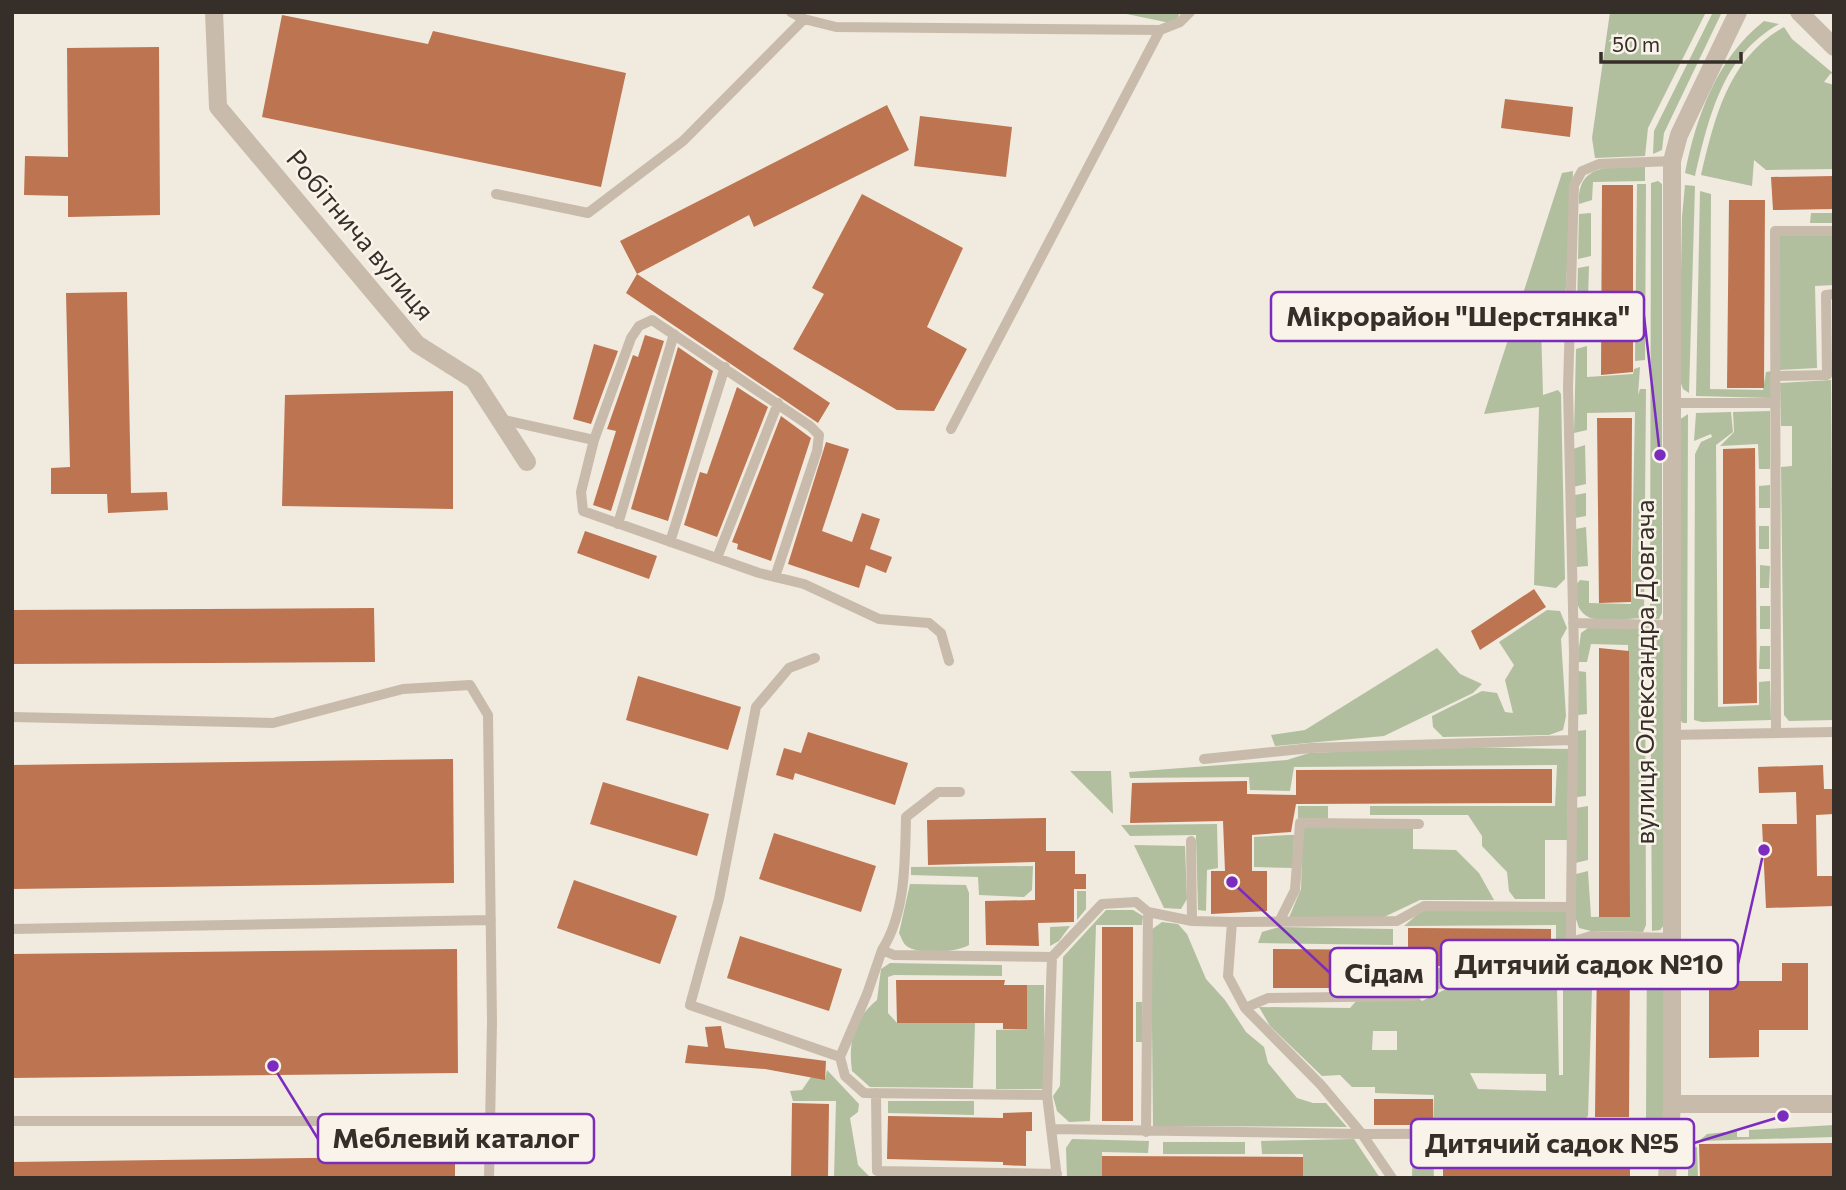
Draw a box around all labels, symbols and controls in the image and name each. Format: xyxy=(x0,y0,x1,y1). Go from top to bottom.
scale bar xyxy=(1601,21,1741,65)
text: 50 m xyxy=(1612,31,1660,56)
street label: Робітнича вулиця xyxy=(281,142,442,326)
callout: Мікрорайон "Шерстянка" xyxy=(1271,292,1644,341)
text: Мікрорайон "Шерстянка" xyxy=(1286,298,1630,332)
street label: вулиця Олександра Довгача xyxy=(1628,500,1659,844)
callout: Дитячий садок №10 xyxy=(1441,940,1738,989)
text: Дитячий садок №10 xyxy=(1454,946,1724,980)
callout: Сідам xyxy=(1330,948,1437,997)
text: Сідам xyxy=(1344,955,1424,989)
callout: Меблевий каталог xyxy=(318,1114,594,1163)
callout: Дитячий садок №5 xyxy=(1411,1119,1694,1168)
text: Меблевий каталог xyxy=(332,1120,580,1154)
text: Дитячий садок №5 xyxy=(1425,1125,1679,1159)

